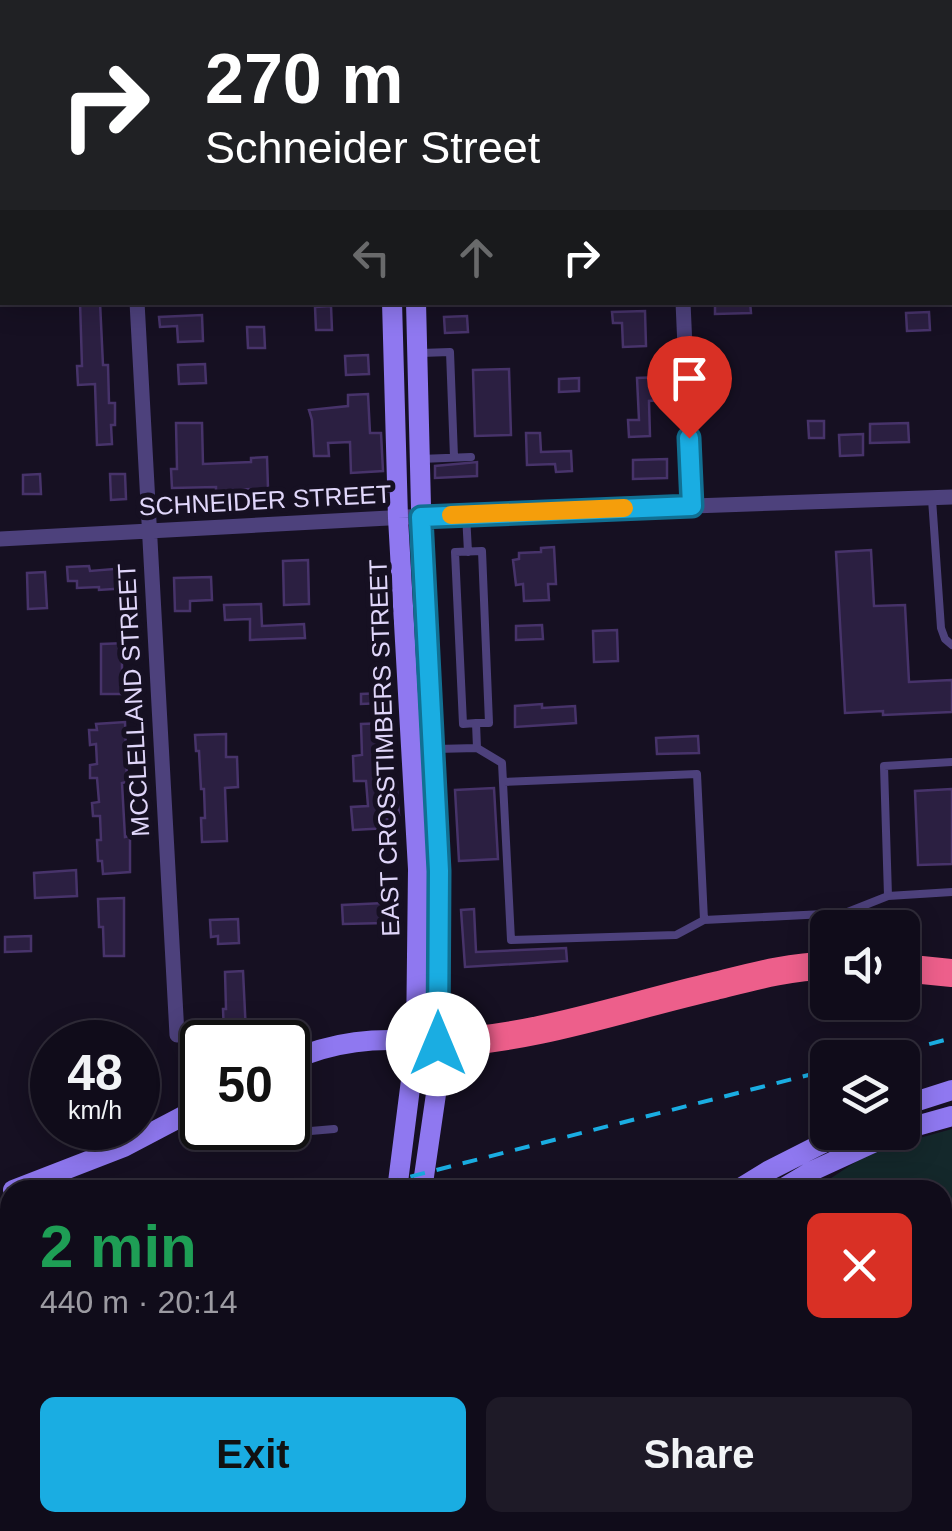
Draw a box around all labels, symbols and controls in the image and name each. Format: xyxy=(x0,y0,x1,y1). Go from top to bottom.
icon: right xyxy=(40,40,170,170)
text: 270 m xyxy=(205,40,403,118)
text: Schneider Street xyxy=(205,122,540,173)
icon: left xyxy=(344,230,399,285)
icon: ahead xyxy=(449,230,504,285)
icon: right xyxy=(554,230,609,285)
pin xyxy=(647,336,732,439)
icon: arrive xyxy=(662,351,717,406)
street label: SCHNEIDER STREET xyxy=(138,479,392,521)
street label: EAST CROSSTIMBERS STREET xyxy=(363,559,405,937)
street label: MCCLELLAND STREET xyxy=(112,563,154,837)
map controls xyxy=(810,910,920,1150)
button: sound xyxy=(810,910,920,1020)
position arrow xyxy=(386,992,490,1096)
speed limit sign: 50 xyxy=(180,1020,310,1150)
button: layers xyxy=(810,1040,920,1150)
text: 48 xyxy=(67,1045,123,1101)
text: km/h xyxy=(68,1096,122,1124)
text: 2 min xyxy=(40,1213,197,1280)
button: close xyxy=(807,1213,912,1318)
text: 440 m · 20:14 xyxy=(40,1284,237,1320)
button: Exit xyxy=(40,1397,466,1512)
button: Share xyxy=(486,1397,912,1512)

